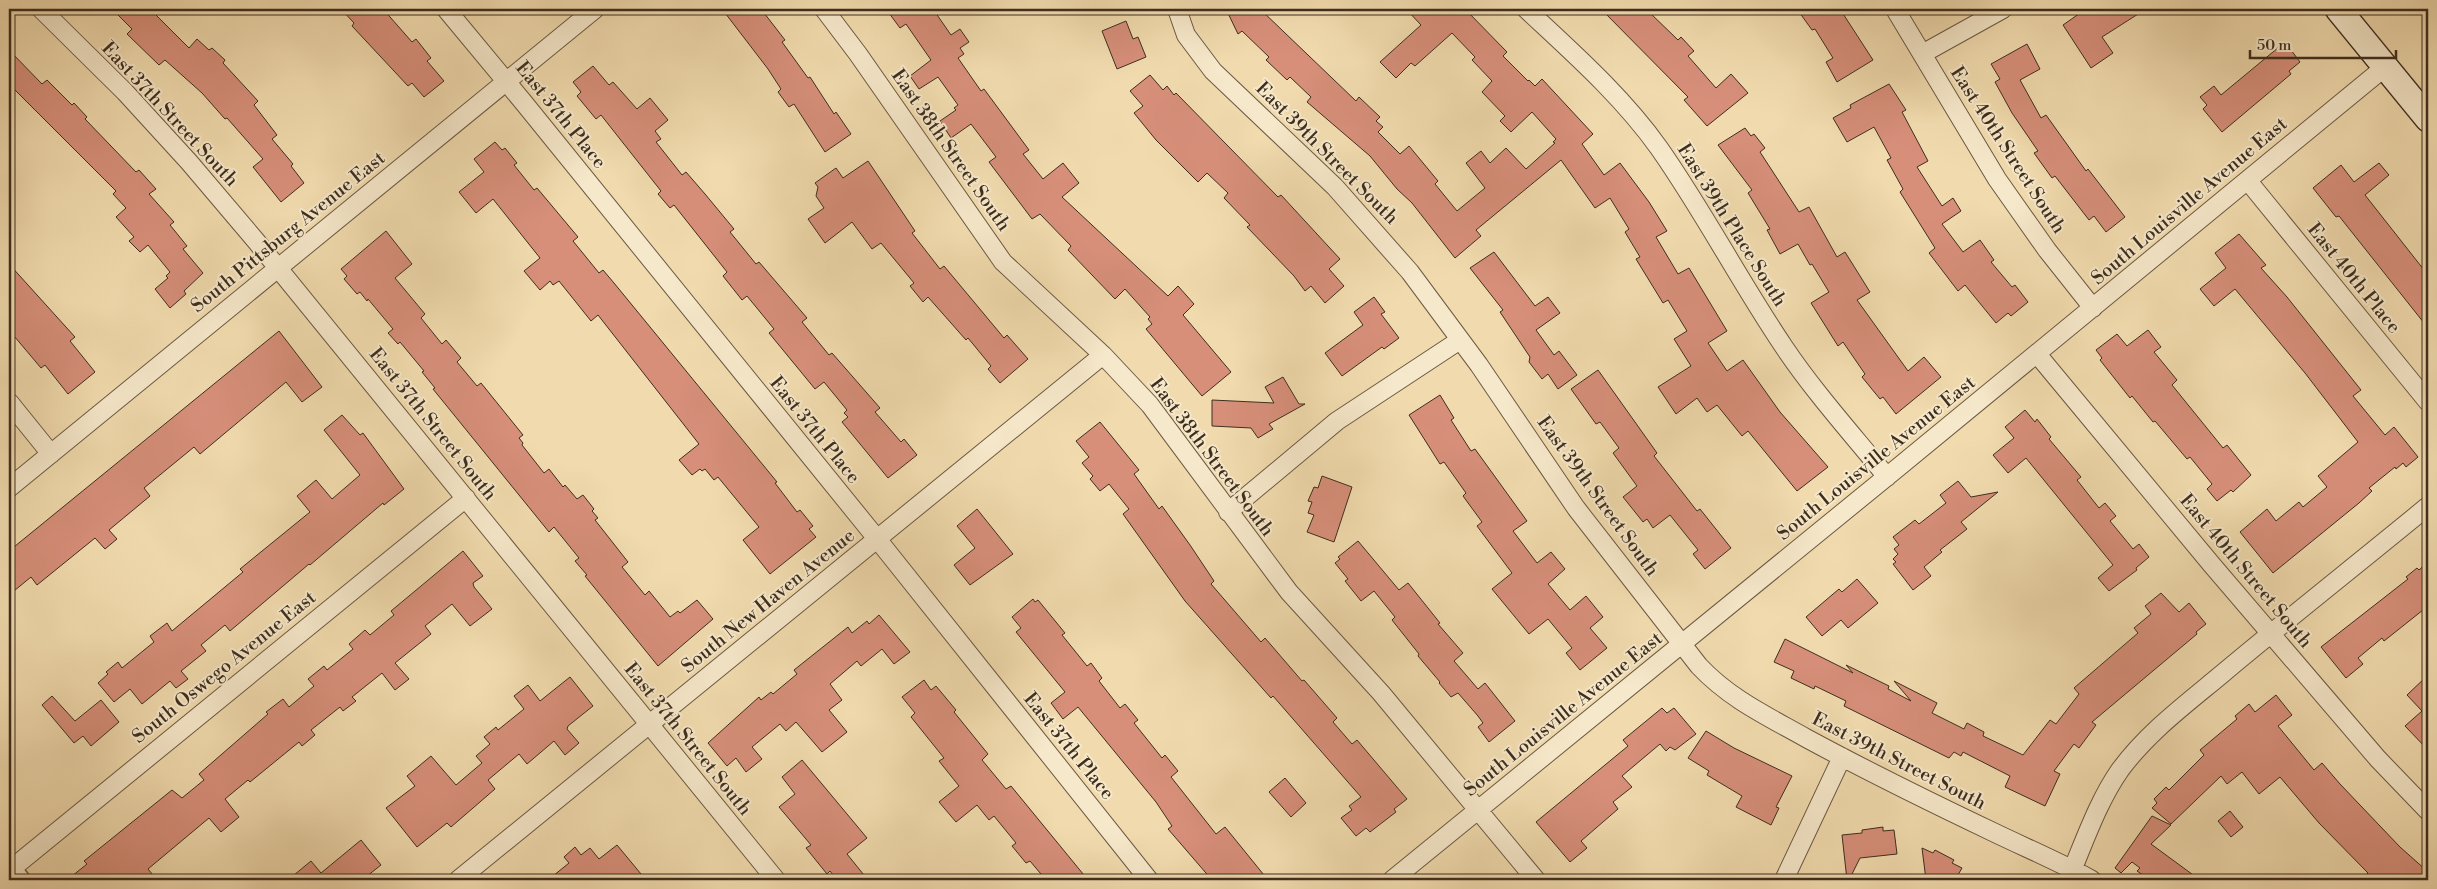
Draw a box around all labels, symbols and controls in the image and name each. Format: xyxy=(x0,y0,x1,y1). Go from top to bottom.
scale bar xyxy=(2250,28,2396,60)
street label: East 37th Street South xyxy=(96,36,244,192)
text: 50 m xyxy=(2257,36,2291,55)
street label: East 37th Place xyxy=(510,56,612,174)
street label: East 40th Street South xyxy=(1945,62,2071,238)
street label: East 38th Street South xyxy=(886,64,1016,236)
street label: East 39th Street South xyxy=(1251,77,1403,229)
street label: South Louisville Avenue East xyxy=(2086,112,2292,290)
street label: East 39th Place South xyxy=(1672,139,1792,311)
street label: South Pittsburg Avenue East xyxy=(186,146,390,318)
street label: East 40th Place xyxy=(2302,218,2406,338)
street label: East 37th Street South xyxy=(364,343,502,505)
street label: South Louisville Avenue East xyxy=(1772,370,1980,546)
street label: East 37th Place xyxy=(764,371,866,489)
street label: East 38th Street South xyxy=(1145,373,1279,541)
street label: East 39th Street South xyxy=(1532,411,1664,581)
street label: East 40th Street South xyxy=(2174,489,2318,653)
street label: South New Haven Avenue xyxy=(676,524,860,678)
street label: South Oswego Avenue East xyxy=(127,585,321,749)
street label: South Louisville Avenue East xyxy=(1459,626,1667,802)
street label: East 37th Street South xyxy=(619,658,757,820)
street label: East 37th Place xyxy=(1018,687,1120,805)
street label: East 39th Street South xyxy=(1808,707,1990,815)

